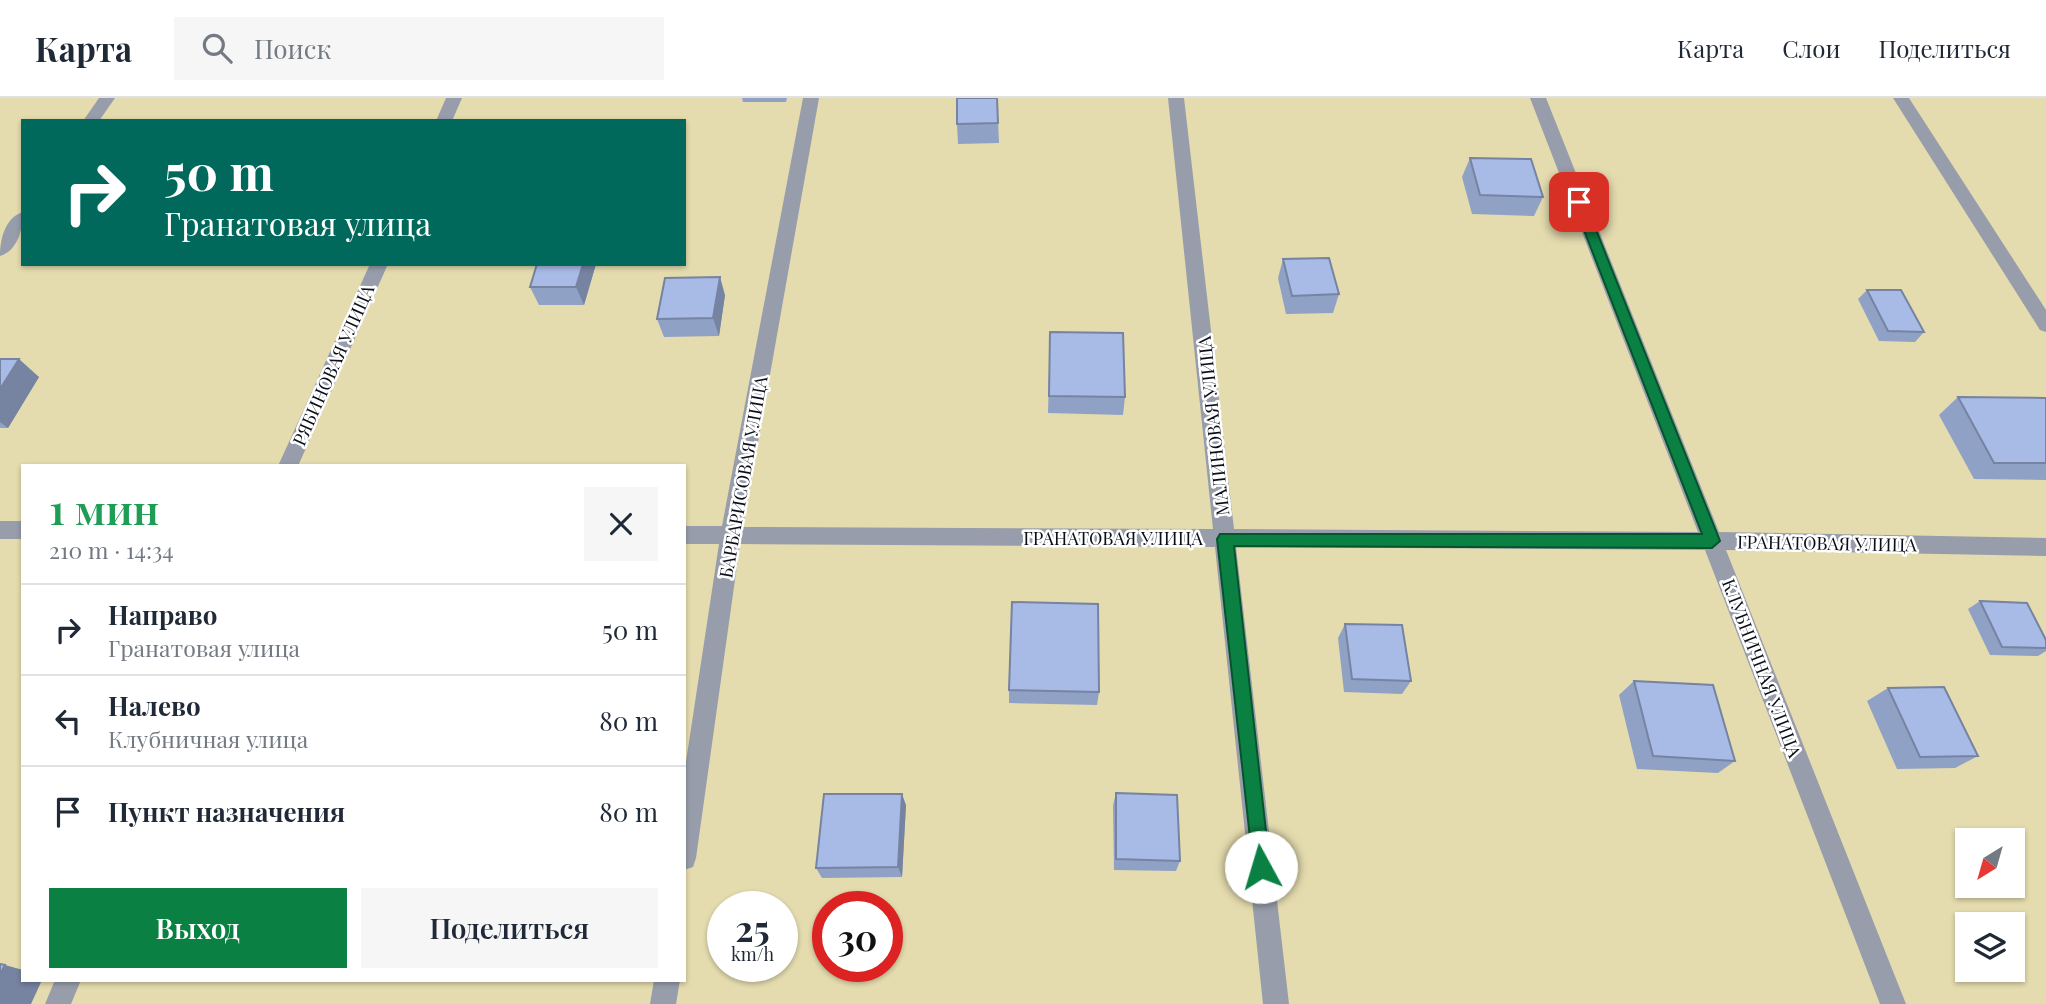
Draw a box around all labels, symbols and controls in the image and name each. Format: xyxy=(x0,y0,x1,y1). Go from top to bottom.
search box xyxy=(174,17,664,80)
text: Карта xyxy=(35,26,132,70)
icon: search xyxy=(198,29,236,67)
text: Поиск xyxy=(254,31,331,66)
text: Карта xyxy=(1677,32,1744,64)
text: Слои xyxy=(1782,32,1841,64)
text: Поделиться xyxy=(1879,32,2011,64)
text: 50 m xyxy=(164,138,274,203)
icon: right xyxy=(49,147,140,238)
pin xyxy=(1549,172,1609,232)
icon: arrive xyxy=(1560,183,1598,221)
text: Гранатовая улица xyxy=(164,201,431,244)
street label: РЯБИНОВАЯ УЛИЦА xyxy=(287,280,380,449)
street label: МАЛИНОВАЯ УЛИЦА xyxy=(1192,334,1234,517)
street label: БАРБАРИСОВАЯ УЛИЦА xyxy=(713,373,773,580)
text: 1 мин xyxy=(49,480,159,536)
button: close xyxy=(584,487,658,561)
street label: ГРАНАТОВАЯ УЛИЦА xyxy=(1023,526,1203,550)
street label: ГРАНАТОВАЯ УЛИЦА xyxy=(1737,529,1918,557)
text: 210 m · 14:34 xyxy=(49,534,174,565)
street label: КЛУБНИЧНАЯ УЛИЦА xyxy=(1717,575,1807,761)
text: Направо xyxy=(108,597,217,632)
icon: right xyxy=(49,611,87,649)
text: 50 m xyxy=(602,612,658,647)
text: Гранатовая улица xyxy=(108,632,300,663)
text: Налево xyxy=(108,688,201,723)
icon: left xyxy=(49,702,87,740)
text: 80 m xyxy=(599,703,658,738)
text: Клубничная улица xyxy=(108,723,308,754)
icon: arrive xyxy=(49,793,87,831)
text: Пункт назначения xyxy=(108,794,345,829)
text: 80 m xyxy=(599,794,658,829)
north arrow xyxy=(1955,828,2025,898)
map controls xyxy=(1955,828,2025,982)
position arrow xyxy=(1224,830,1298,904)
button: Выход xyxy=(49,888,347,968)
button: Поделиться xyxy=(361,888,658,968)
speed limit sign: 30 xyxy=(812,891,903,982)
text: 25 xyxy=(735,904,770,951)
button: layers xyxy=(1955,912,2025,982)
text: km/h xyxy=(731,942,774,966)

